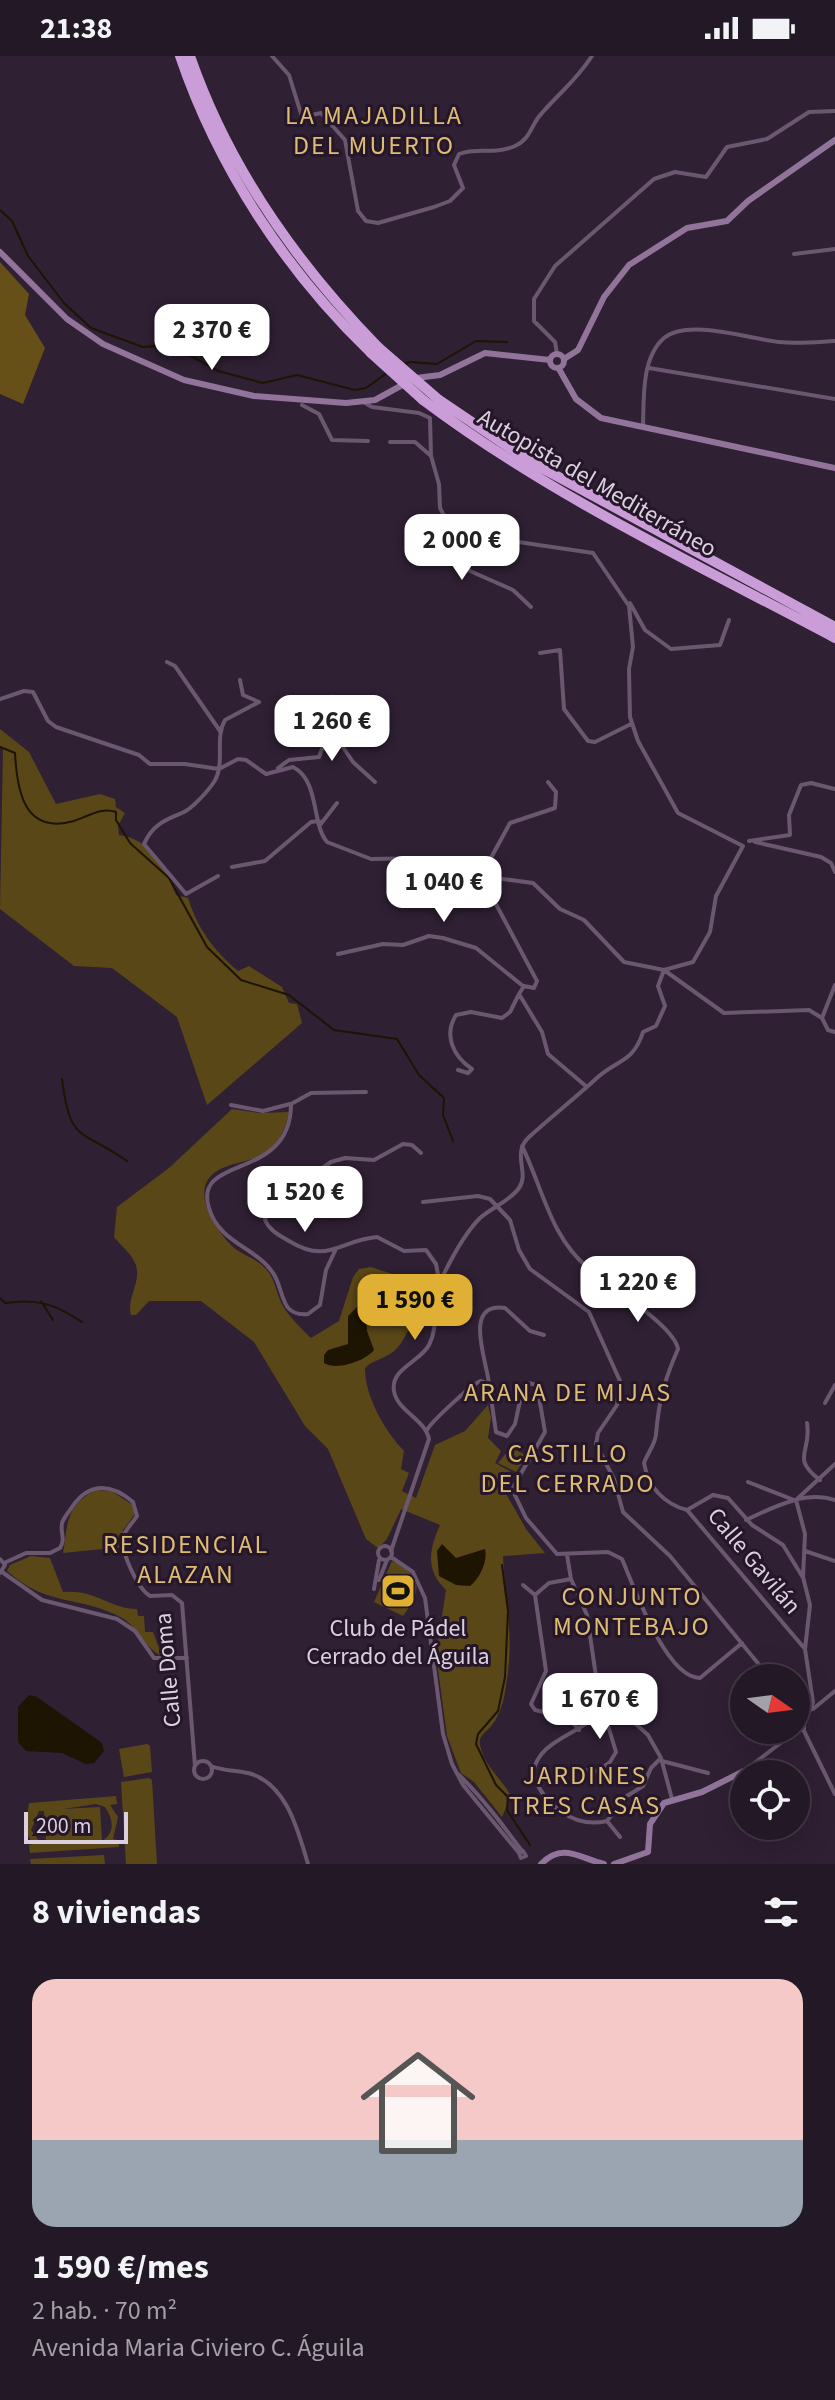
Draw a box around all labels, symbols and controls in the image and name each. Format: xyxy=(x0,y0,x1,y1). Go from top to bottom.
text: 21:38 xyxy=(40,7,112,50)
district label: LA MAJADILLA DEL MUERTO xyxy=(285,97,463,164)
pin: 2 370 € xyxy=(138,304,286,372)
text: 2 370 € xyxy=(172,311,252,348)
street label: Autopista del Mediterráneo xyxy=(471,400,723,566)
pin: 2 000 € xyxy=(388,514,536,582)
text: 2 000 € xyxy=(422,521,502,558)
pin: 1 260 € xyxy=(258,695,406,763)
text: 1 260 € xyxy=(292,702,372,739)
pin: 1 040 € xyxy=(370,856,518,924)
text: 1 040 € xyxy=(404,863,484,900)
pin: 1 520 € xyxy=(231,1166,379,1234)
text: 1 520 € xyxy=(265,1173,345,1210)
pin: 1 220 € xyxy=(564,1256,712,1324)
text: 1 220 € xyxy=(598,1263,678,1300)
pin: 1 590 € xyxy=(341,1274,489,1342)
text: 1 590 € xyxy=(375,1281,455,1318)
district label: ARANA DE MIJAS xyxy=(464,1374,672,1411)
district label: CASTILLO DEL CERRADO xyxy=(481,1435,655,1502)
street label: Calle Gavilán xyxy=(699,1500,809,1622)
district label: RESIDENCIAL ALAZAN xyxy=(103,1526,269,1593)
sports icon: Club de Pádel Cerrado del Águila xyxy=(379,1572,417,1610)
district label: CONJUNTO MONTEBAJO xyxy=(553,1578,711,1645)
street label: Calle Doma xyxy=(146,1611,190,1729)
place label: Club de Pádel Cerrado del Águila xyxy=(306,1611,490,1674)
north arrow xyxy=(730,1664,810,1744)
map controls xyxy=(730,1664,810,1840)
pin: 1 670 € xyxy=(526,1673,674,1741)
text: 1 670 € xyxy=(560,1680,640,1717)
district label: JARDINES TRES CASAS xyxy=(509,1757,661,1824)
button: locate xyxy=(730,1760,810,1840)
scale bar xyxy=(24,1808,128,1844)
text: 200 m xyxy=(36,1810,91,1842)
text: 8 viviendas xyxy=(32,1888,201,1937)
icon: filters xyxy=(759,1890,803,1934)
icon: home xyxy=(346,2031,490,2175)
text: 1 590 €/mes xyxy=(32,2243,209,2292)
text: 2 hab. · 70 m² xyxy=(32,2292,177,2329)
text: Avenida Maria Civiero C. Águila xyxy=(32,2329,365,2366)

